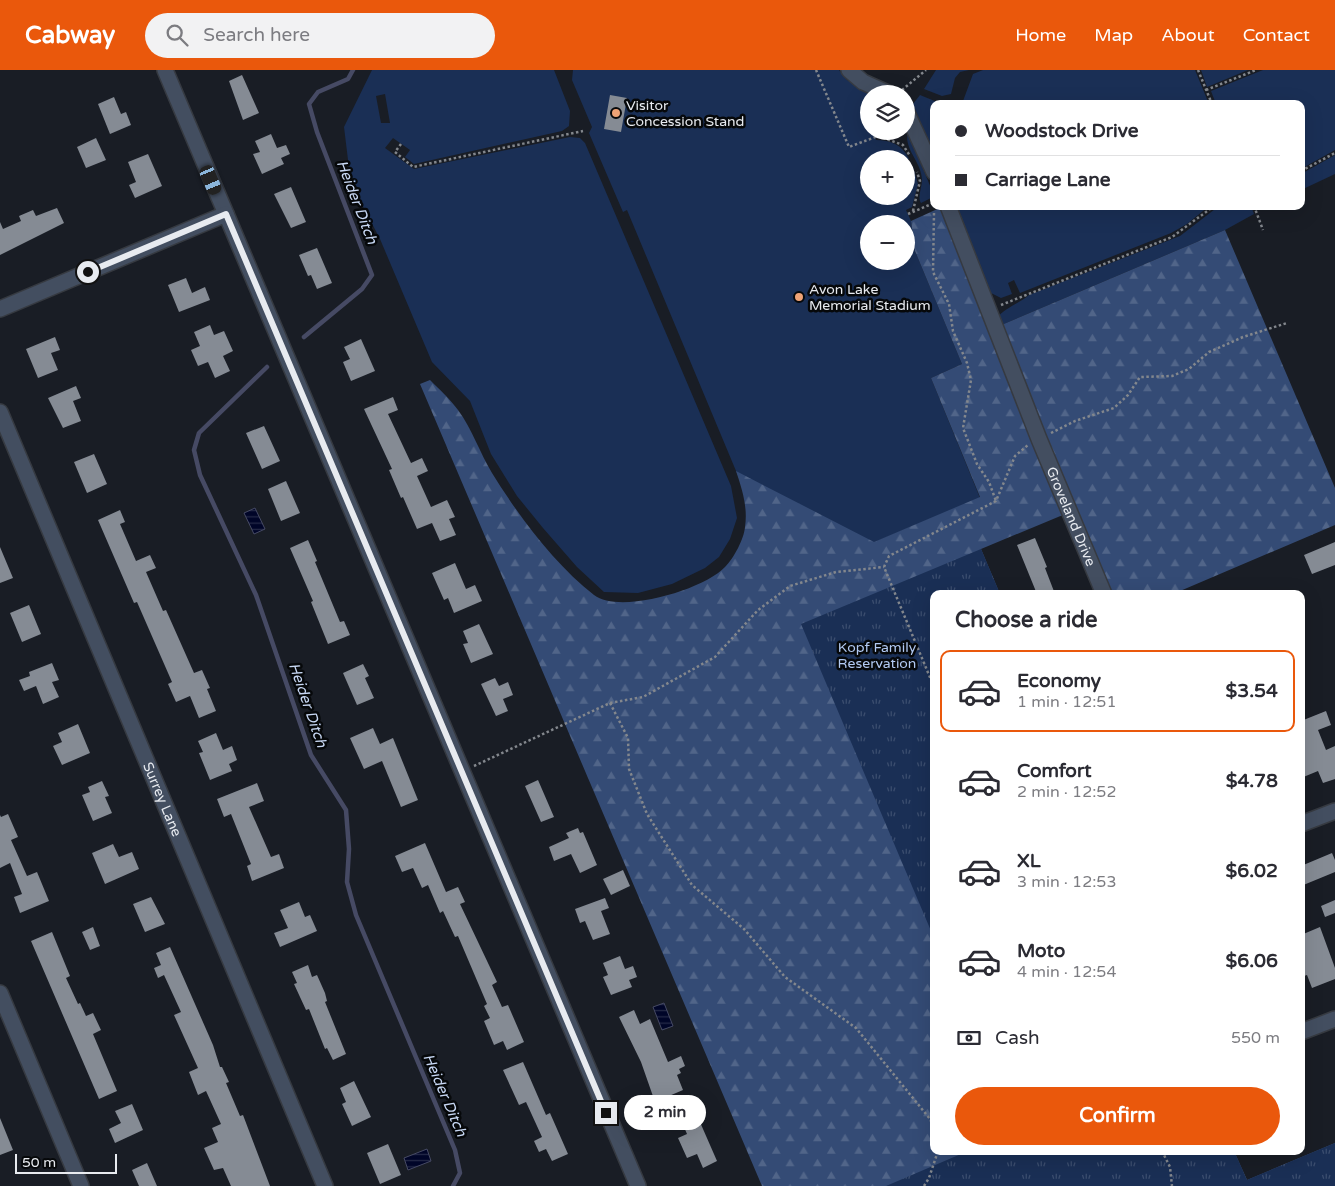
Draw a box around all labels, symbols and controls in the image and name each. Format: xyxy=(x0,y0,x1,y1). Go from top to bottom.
search box xyxy=(145,13,495,58)
text: Cabway xyxy=(25,21,115,50)
icon: search xyxy=(163,21,191,49)
text: Search here xyxy=(203,24,310,46)
text: Home xyxy=(1015,24,1066,46)
text: Map xyxy=(1094,24,1133,46)
text: About xyxy=(1161,24,1215,46)
text: Contact xyxy=(1243,24,1310,46)
map controls xyxy=(860,85,915,270)
button: layers xyxy=(860,85,915,140)
place label: Visitor Concession Stand xyxy=(626,97,744,130)
marker: Visitor Concession Stand xyxy=(610,107,622,119)
text: Woodstock Drive xyxy=(985,120,1138,142)
button: + xyxy=(860,150,915,205)
water label: Heider Ditch xyxy=(333,157,382,247)
car xyxy=(198,163,223,197)
text: Carriage Lane xyxy=(985,169,1110,191)
button: − xyxy=(860,215,915,270)
route start xyxy=(77,261,99,283)
place label: Avon Lake Memorial Stadium xyxy=(809,281,931,314)
marker: Avon Lake Memorial Stadium xyxy=(793,291,805,303)
street label: Groveland Drive xyxy=(1043,464,1100,569)
text: Choose a ride xyxy=(955,607,1098,633)
park label: Kopf Family Reservation xyxy=(838,639,917,672)
water label: Heider Ditch xyxy=(285,660,331,751)
icon: car xyxy=(957,669,1002,714)
text: Economy xyxy=(1017,670,1101,692)
text: $3.54 xyxy=(1226,680,1278,702)
text: 1 min · 12:51 xyxy=(1017,692,1116,712)
icon: car xyxy=(957,759,1002,804)
street label: Surrey Lane xyxy=(139,760,186,839)
text: Comfort xyxy=(1017,760,1091,782)
text: $4.78 xyxy=(1226,770,1278,792)
text: 2 min · 12:52 xyxy=(1017,782,1116,802)
icon: car xyxy=(957,849,1002,894)
text: XL xyxy=(1017,850,1041,872)
text: $6.02 xyxy=(1226,860,1278,882)
text: 3 min · 12:53 xyxy=(1017,872,1116,892)
icon: car xyxy=(957,939,1002,984)
text: Moto xyxy=(1017,940,1065,962)
text: $6.06 xyxy=(1226,950,1278,972)
text: 4 min · 12:54 xyxy=(1017,962,1116,982)
icon: cash xyxy=(955,1024,983,1052)
text: Cash xyxy=(995,1027,1040,1049)
text: 550 m xyxy=(1231,1028,1280,1048)
water label: Heider Ditch xyxy=(419,1051,471,1140)
button: Confirm xyxy=(955,1087,1280,1145)
callout: 2 min xyxy=(624,1096,706,1130)
route end xyxy=(595,1102,617,1124)
text: 2 min xyxy=(644,1102,686,1122)
scale bar xyxy=(15,1151,118,1174)
text: 50 m xyxy=(22,1154,56,1171)

